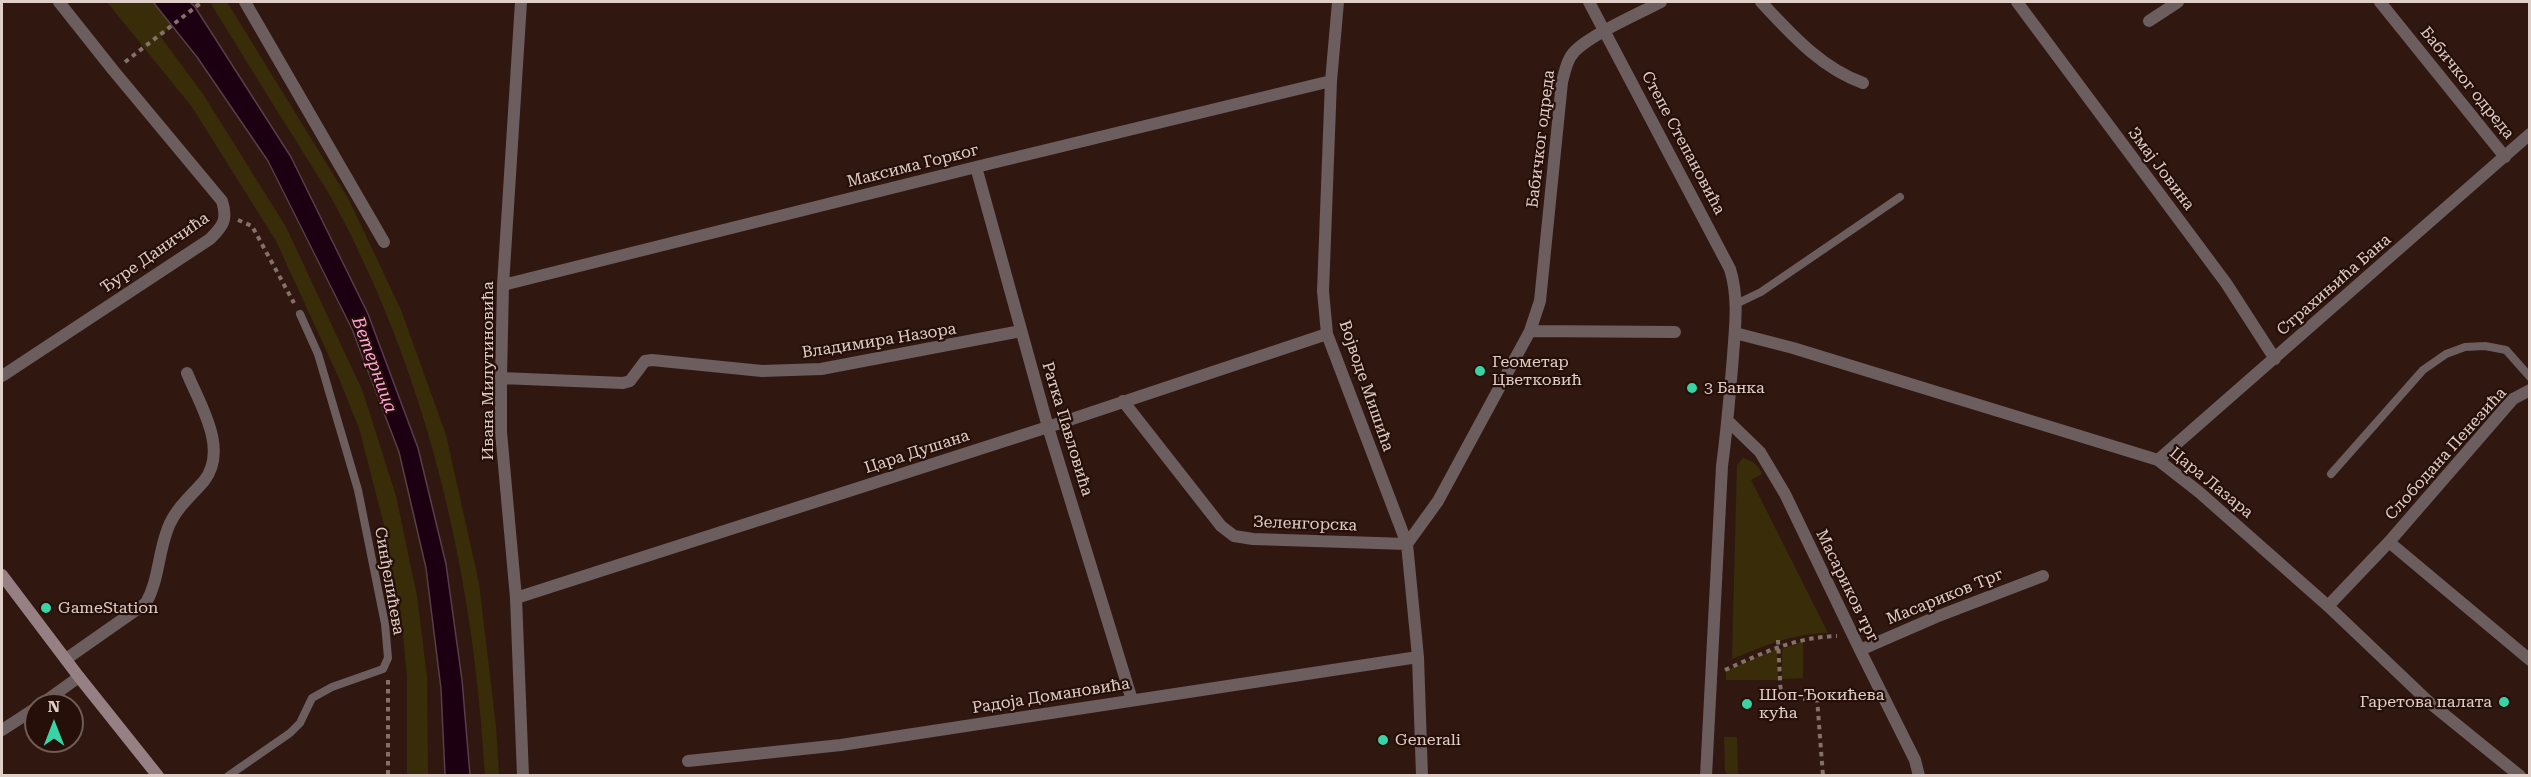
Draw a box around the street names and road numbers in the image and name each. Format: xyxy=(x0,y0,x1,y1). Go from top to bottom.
street label: Бабичког одреда xyxy=(2416,23,2518,143)
street label: Степе Степановића xyxy=(1637,68,1729,218)
street label: Бабичког одреда xyxy=(1523,69,1559,209)
street label: Змај Јовина xyxy=(2124,124,2198,214)
street label: Максима Горког xyxy=(845,140,981,192)
street label: Ђуре Даничића xyxy=(97,208,213,298)
street label: Страхињића Бана xyxy=(2273,230,2395,340)
street label: Ивана Милутиновића xyxy=(478,281,498,461)
street label: Војводе Мишића xyxy=(1335,318,1397,454)
street label: Владимира Назора xyxy=(800,319,958,363)
street label: Ратка Павловића xyxy=(1037,359,1097,499)
street label: Слободана Пенезића xyxy=(2381,384,2511,524)
street label: Цара Душана xyxy=(862,426,972,478)
street label: Цара Лазара xyxy=(2165,443,2257,523)
street label: Зеленгорска xyxy=(1252,513,1358,535)
street label: Синђелићева xyxy=(370,525,408,637)
street label: Масариков трг xyxy=(1811,527,1883,645)
street label: Масариков Трг xyxy=(1884,565,2006,629)
street label: Радоја Домановића xyxy=(971,674,1131,718)

